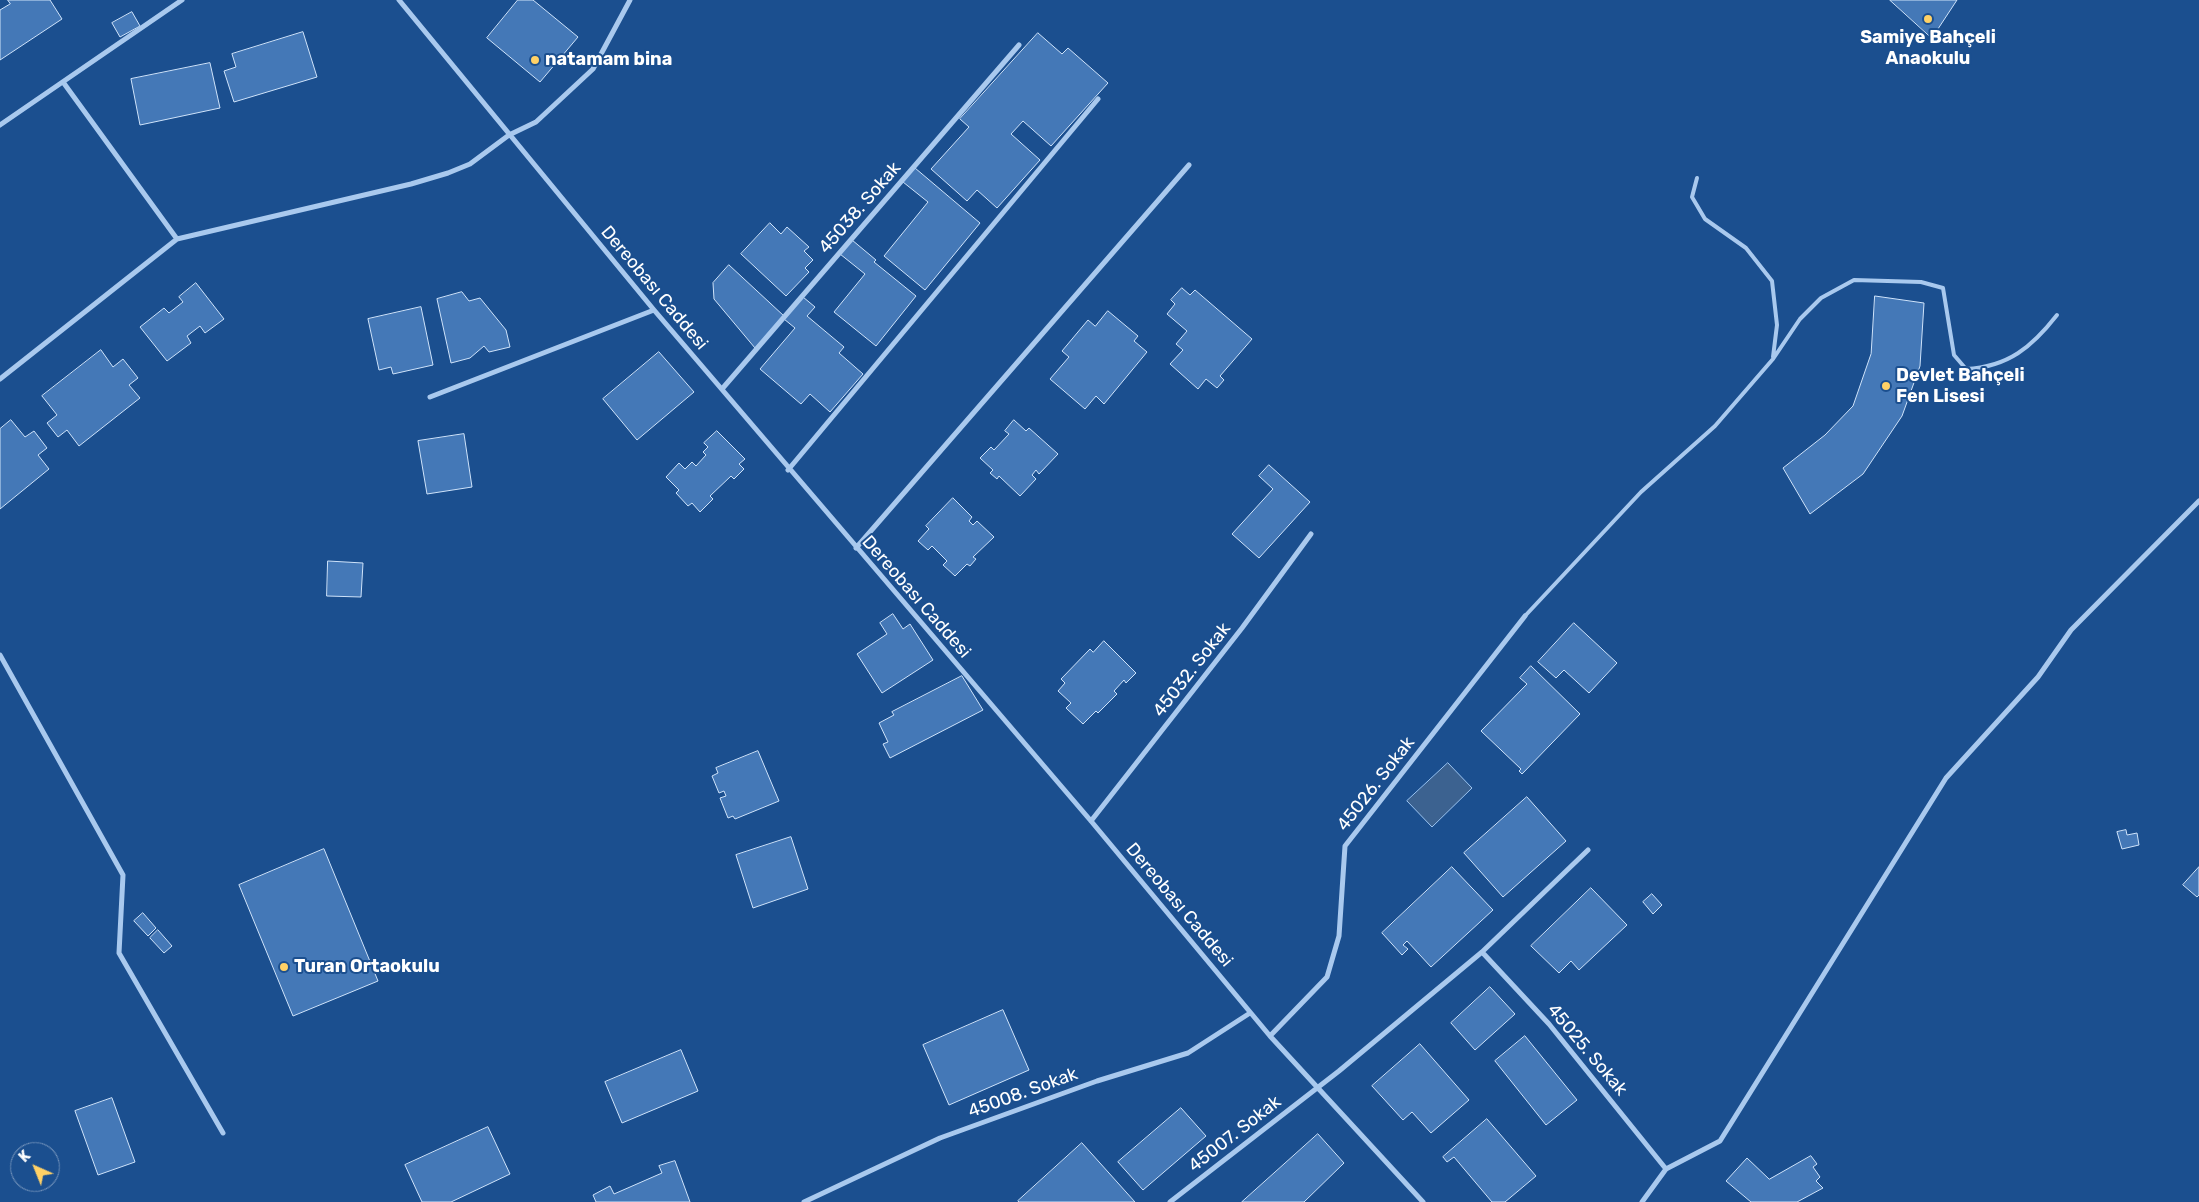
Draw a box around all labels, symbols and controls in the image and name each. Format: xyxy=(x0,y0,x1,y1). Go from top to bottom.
marker: Samiye Bahçeli Anaokulu xyxy=(1922,13,1934,25)
place label: Samiye Bahçeli Anaokulu xyxy=(1860,27,1996,70)
place label: natamam bina xyxy=(545,49,672,71)
marker: natamam bina xyxy=(529,54,541,66)
street label: 45038. Sokak xyxy=(814,158,906,258)
street label: Dereobası Caddesi xyxy=(596,222,712,354)
place label: Devlet Bahçeli Fen Lisesi xyxy=(1896,365,2025,408)
marker: Devlet Bahçeli Fen Lisesi xyxy=(1880,380,1892,392)
street label: Dereobası Caddesi xyxy=(857,531,975,663)
street label: 45032. Sokak xyxy=(1149,619,1235,721)
street label: 45026. Sokak xyxy=(1333,733,1419,835)
street label: Dereobası Caddesi xyxy=(1121,839,1237,971)
place label: Turan Ortaokulu xyxy=(294,956,440,978)
marker: Turan Ortaokulu xyxy=(278,961,290,973)
street label: 45025. Sokak xyxy=(1542,1000,1632,1100)
street label: 45008. Sokak xyxy=(965,1063,1081,1123)
street label: 45007. Sokak xyxy=(1184,1091,1286,1177)
north arrow xyxy=(10,1142,60,1192)
text: K xyxy=(16,1147,34,1166)

